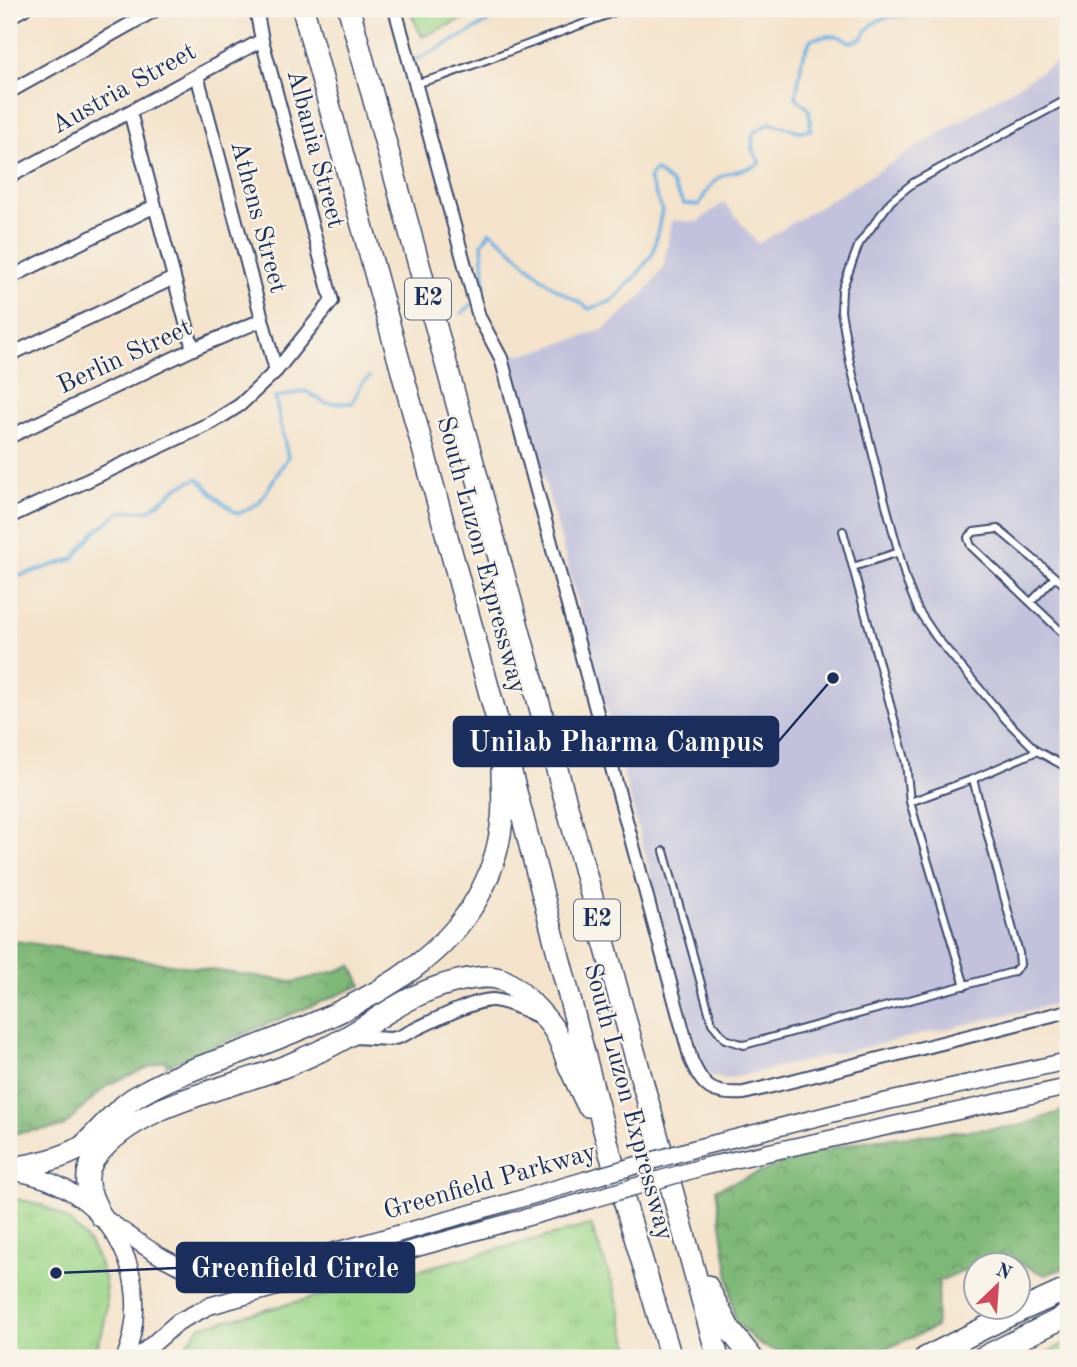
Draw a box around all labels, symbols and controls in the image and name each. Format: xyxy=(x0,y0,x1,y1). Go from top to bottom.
street label: Austria Street xyxy=(47,39,201,139)
street label: Albania Street xyxy=(281,67,349,231)
street label: Athens Street xyxy=(225,138,291,296)
road number: E2 xyxy=(405,278,451,320)
street label: Berlin Street xyxy=(54,315,196,399)
street label: South Luzon Expressway xyxy=(431,413,531,697)
callout: Unilab Pharma Campus xyxy=(454,717,778,766)
text: Unilab Pharma Campus xyxy=(468,730,764,758)
road number: E2 xyxy=(574,900,620,940)
street label: South Luzon Expressway xyxy=(578,960,678,1244)
street label: Greenfield Parkway xyxy=(381,1139,600,1225)
callout: Greenfield Circle xyxy=(177,1243,414,1292)
north arrow xyxy=(962,1252,1032,1322)
text: Greenfield Circle xyxy=(191,1256,399,1284)
text: N xyxy=(993,1261,1014,1285)

